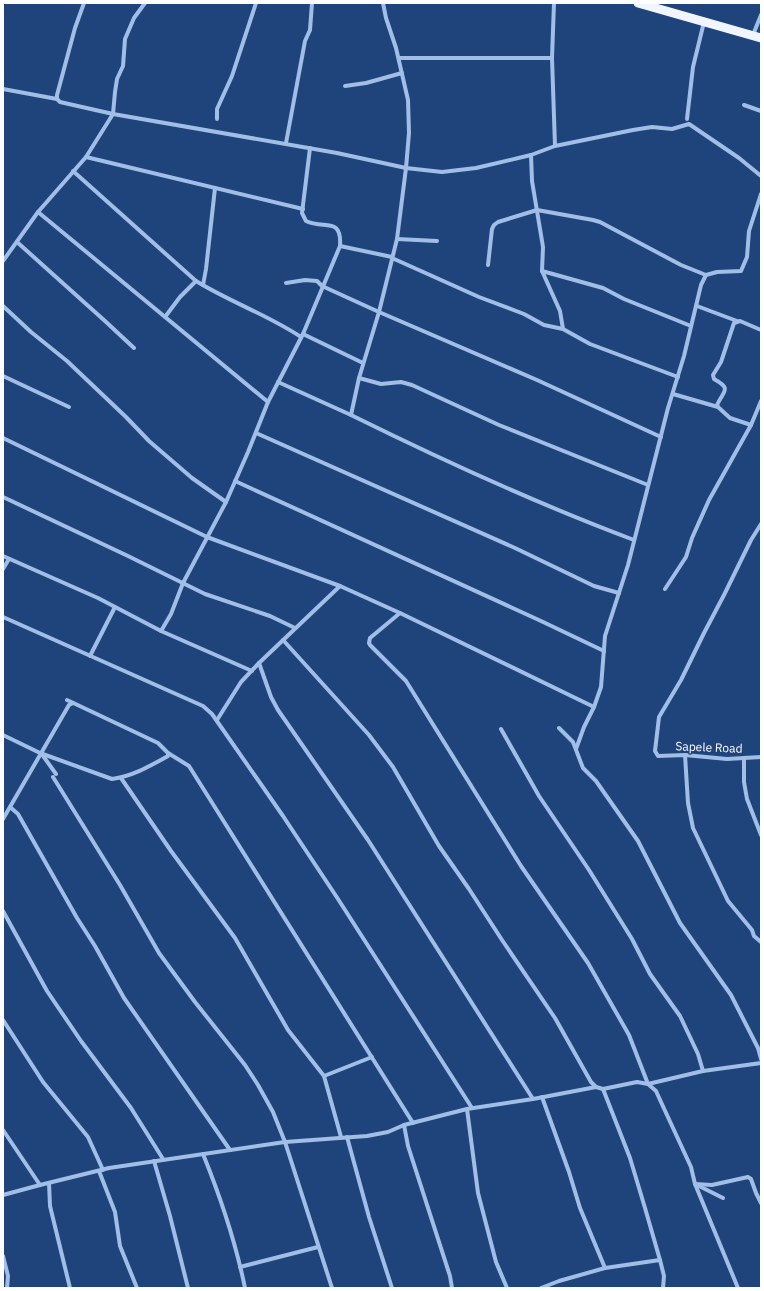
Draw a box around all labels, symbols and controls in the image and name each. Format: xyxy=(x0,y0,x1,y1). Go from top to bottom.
street label: Sapele Road xyxy=(675,738,743,756)

